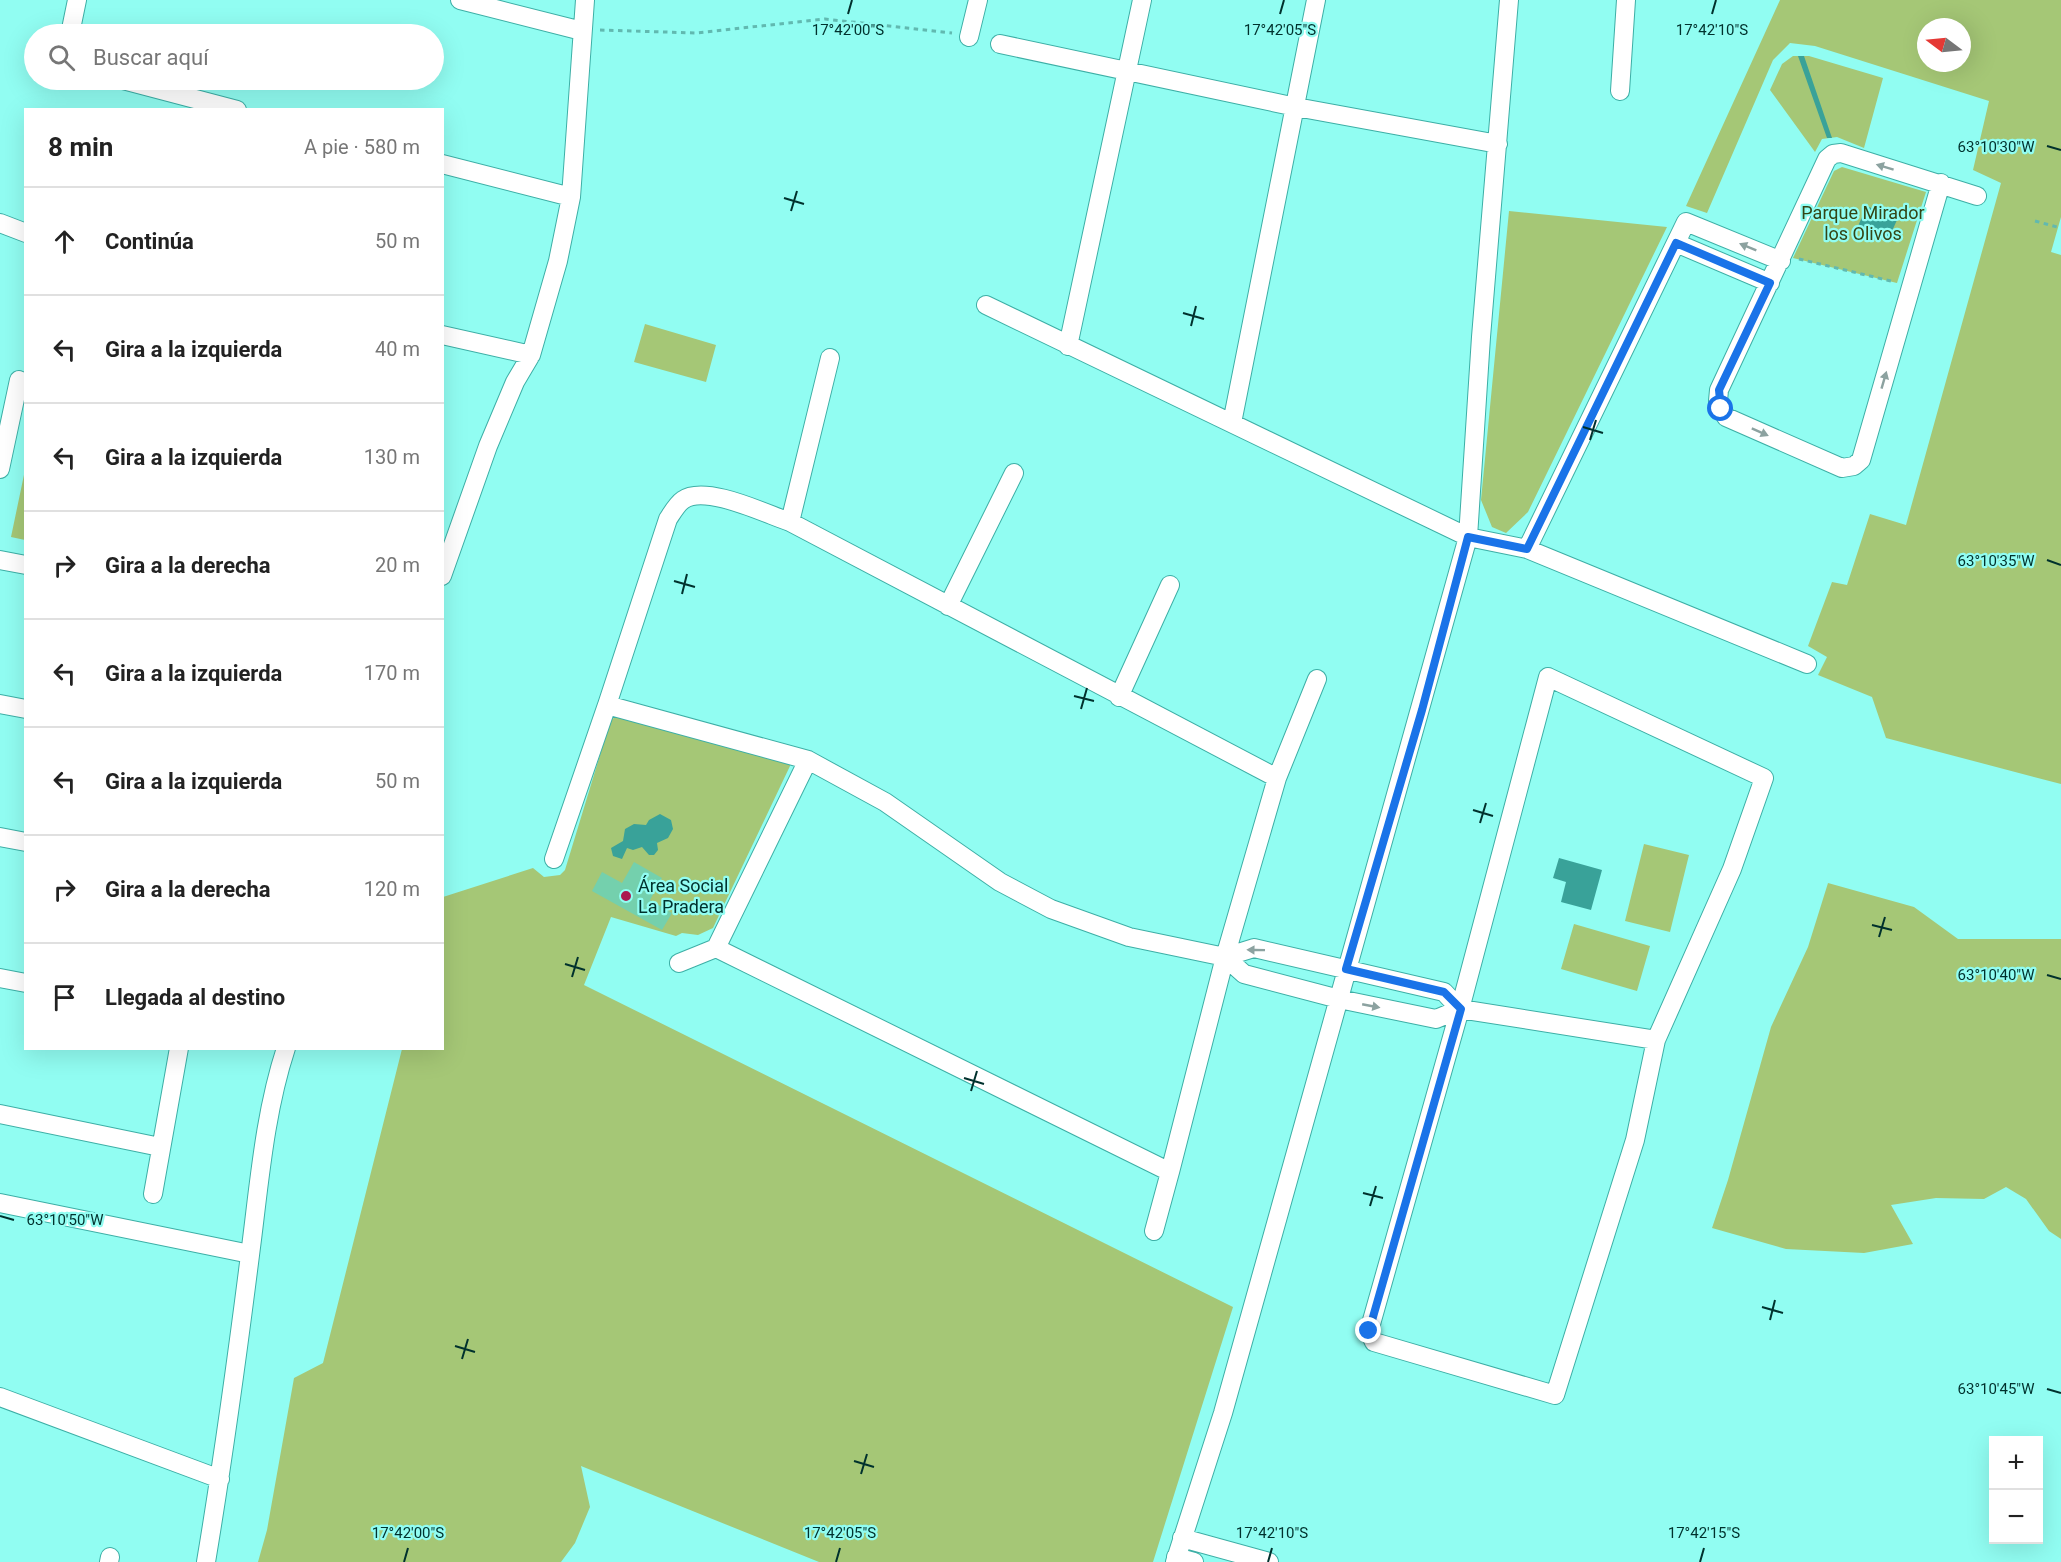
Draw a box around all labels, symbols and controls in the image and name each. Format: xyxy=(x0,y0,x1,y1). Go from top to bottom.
north arrow xyxy=(1917,18,1971,72)
text: 17°42'00"S xyxy=(812,21,884,39)
text: 17°42'05"S xyxy=(1244,21,1316,39)
text: 17°42'10"S xyxy=(1676,21,1748,39)
search box xyxy=(24,24,444,90)
icon: search xyxy=(45,41,78,74)
text: Buscar aquí xyxy=(93,45,209,70)
text: 8 min xyxy=(48,132,113,162)
text: A pie · 580 m xyxy=(304,135,420,159)
text: 63°10'30"W xyxy=(1958,138,2034,156)
one-way arrow xyxy=(1876,162,1894,171)
park label: Parque Mirador los Olivos xyxy=(1801,202,1925,244)
icon: ahead xyxy=(48,225,81,258)
text: Continúa xyxy=(105,229,194,254)
text: 50 m xyxy=(375,229,420,253)
one-way arrow xyxy=(1738,242,1756,252)
icon: left xyxy=(48,333,81,366)
text: Gira a la izquierda xyxy=(105,337,282,362)
text: 40 m xyxy=(375,337,420,361)
one-way arrow xyxy=(1880,371,1889,389)
route start xyxy=(1707,395,1733,421)
one-way arrow xyxy=(1751,427,1769,437)
icon: left xyxy=(48,441,81,474)
text: Gira a la izquierda xyxy=(105,445,282,470)
text: 130 m xyxy=(364,445,420,469)
icon: right xyxy=(48,549,81,582)
text: 63°10'35"W xyxy=(1958,552,2034,570)
text: Gira a la derecha xyxy=(105,553,271,578)
text: 20 m xyxy=(375,553,420,577)
icon: left xyxy=(48,657,81,690)
text: Gira a la izquierda xyxy=(105,661,282,686)
text: 170 m xyxy=(364,661,420,685)
icon: left xyxy=(48,765,81,798)
text: Gira a la izquierda xyxy=(105,769,282,794)
text: 50 m xyxy=(375,769,420,793)
icon: right xyxy=(48,873,81,906)
place label: Área Social La Pradera xyxy=(638,875,728,917)
text: Gira a la derecha xyxy=(105,877,271,902)
text: 120 m xyxy=(364,877,420,901)
marker: Área Social La Pradera xyxy=(619,889,633,903)
one-way arrow xyxy=(1247,946,1266,955)
text: 63°10'40"W xyxy=(1958,966,2034,984)
icon: arrive xyxy=(48,981,81,1014)
text: Llegada al destino xyxy=(105,985,285,1010)
one-way arrow xyxy=(1362,1002,1381,1011)
text: 63°10'50"W xyxy=(27,1211,103,1229)
route end xyxy=(1355,1317,1381,1343)
text: 63°10'45"W xyxy=(1958,1380,2034,1398)
map controls xyxy=(1989,1436,2043,1544)
button: + xyxy=(1989,1436,2043,1490)
button: − xyxy=(1989,1490,2043,1544)
text: 17°42'00"S xyxy=(372,1524,444,1542)
text: 17°42'05"S xyxy=(804,1524,876,1542)
text: 17°42'10"S xyxy=(1236,1524,1308,1542)
text: 17°42'15"S xyxy=(1668,1524,1740,1542)

